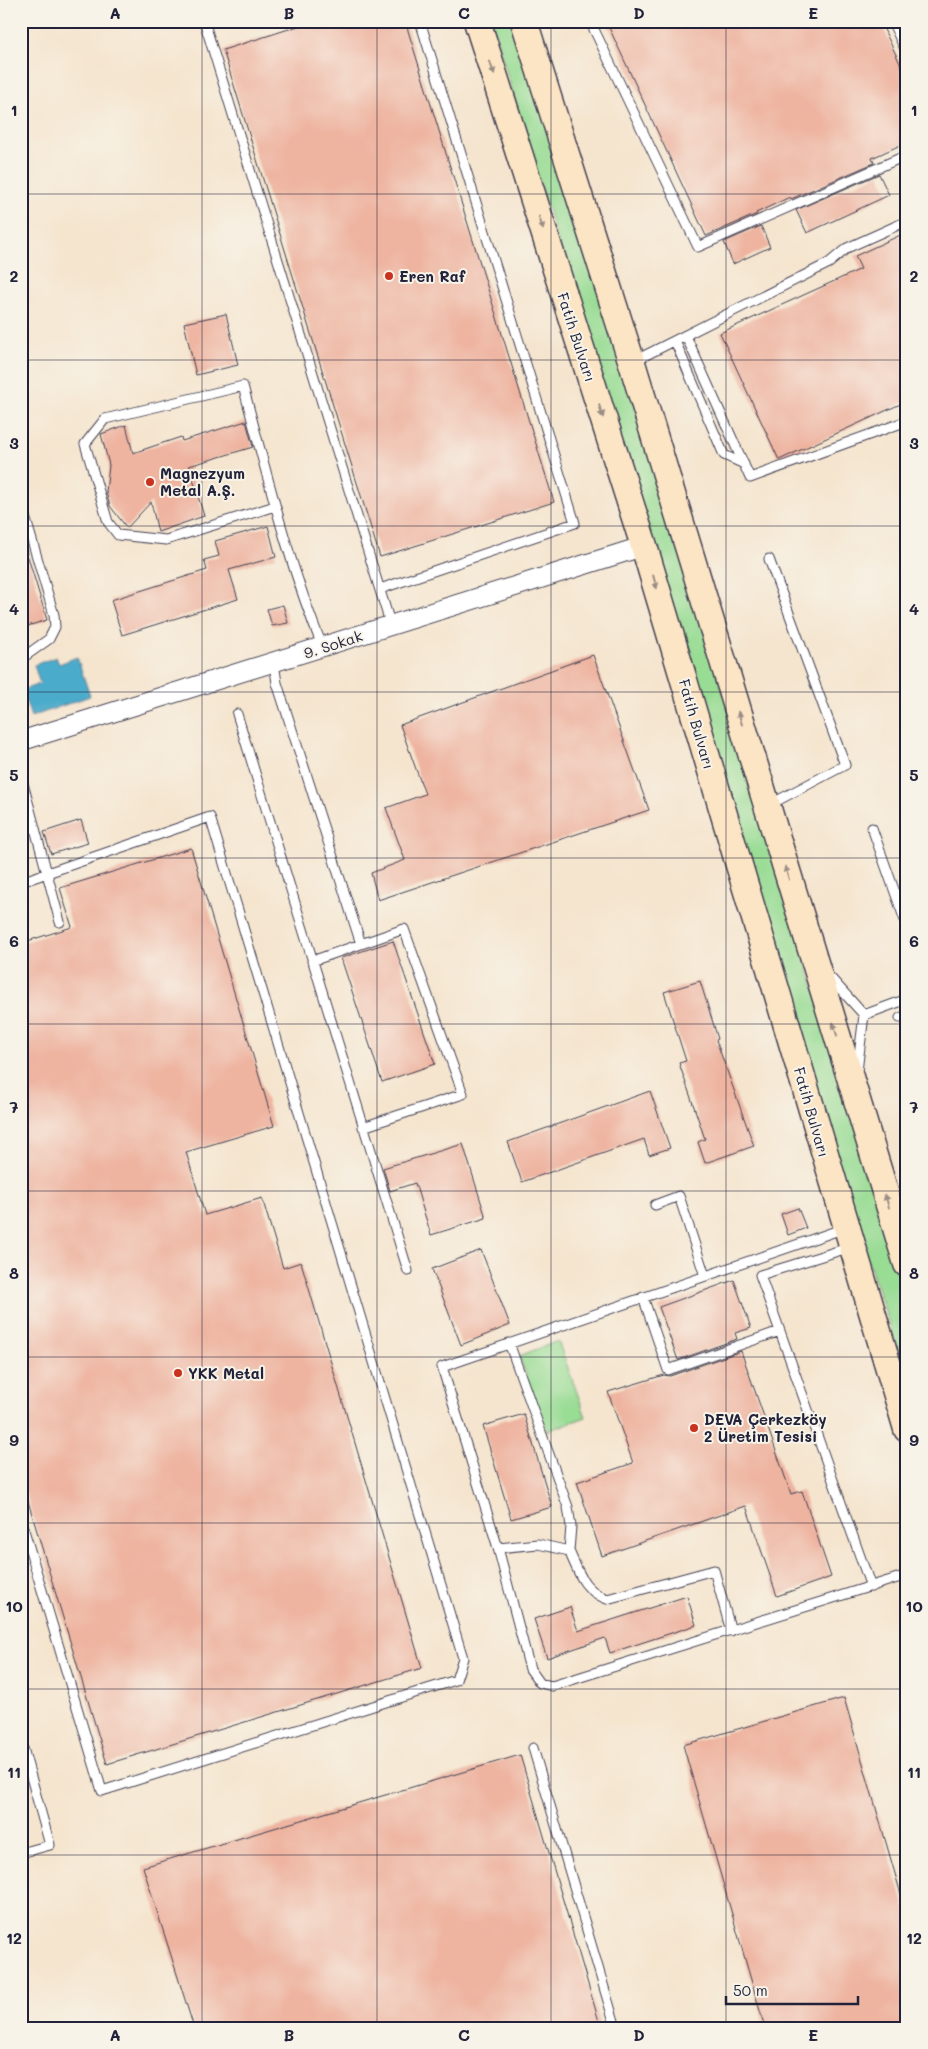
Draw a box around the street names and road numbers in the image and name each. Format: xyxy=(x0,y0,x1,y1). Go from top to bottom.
street label: Fatih Bulvarı xyxy=(553,290,601,384)
street label: 9. Sokak xyxy=(301,625,365,663)
street label: Fatih Bulvarı xyxy=(675,677,719,771)
street label: Fatih Bulvarı xyxy=(790,1065,834,1159)

